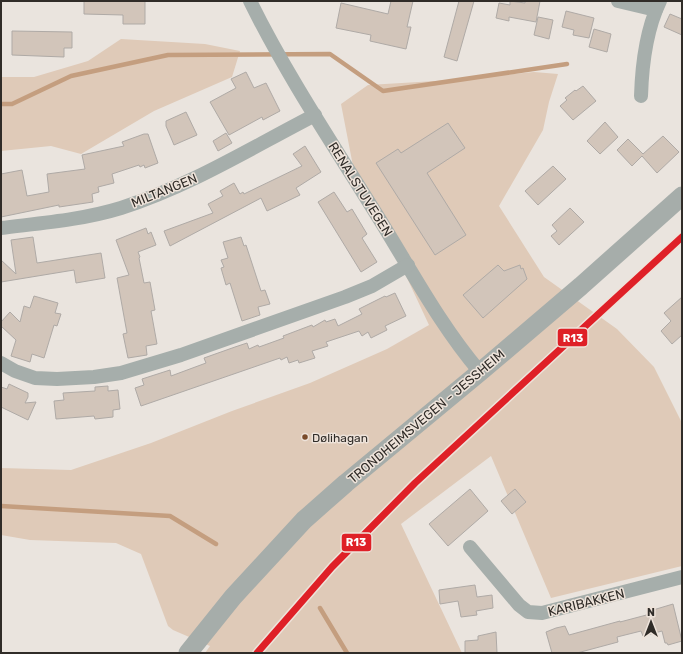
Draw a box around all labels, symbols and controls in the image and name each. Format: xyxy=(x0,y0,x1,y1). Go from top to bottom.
street label: RENALSTUVEGEN xyxy=(326,139,396,239)
street label: MILTANGEN xyxy=(129,170,199,210)
line badge: R13 xyxy=(557,328,588,347)
text: R13 xyxy=(563,332,583,345)
street label: TRONDHEIMSVEGEN - JESSHEIM xyxy=(345,346,508,486)
place label: Dølihagan xyxy=(312,431,368,445)
marker: Dølihagan xyxy=(300,432,310,442)
line badge: R13 xyxy=(341,533,372,552)
text: R13 xyxy=(346,536,366,549)
street label: KARIBAKKEN xyxy=(546,586,626,619)
north arrow xyxy=(631,602,671,642)
text: N xyxy=(647,606,655,619)

